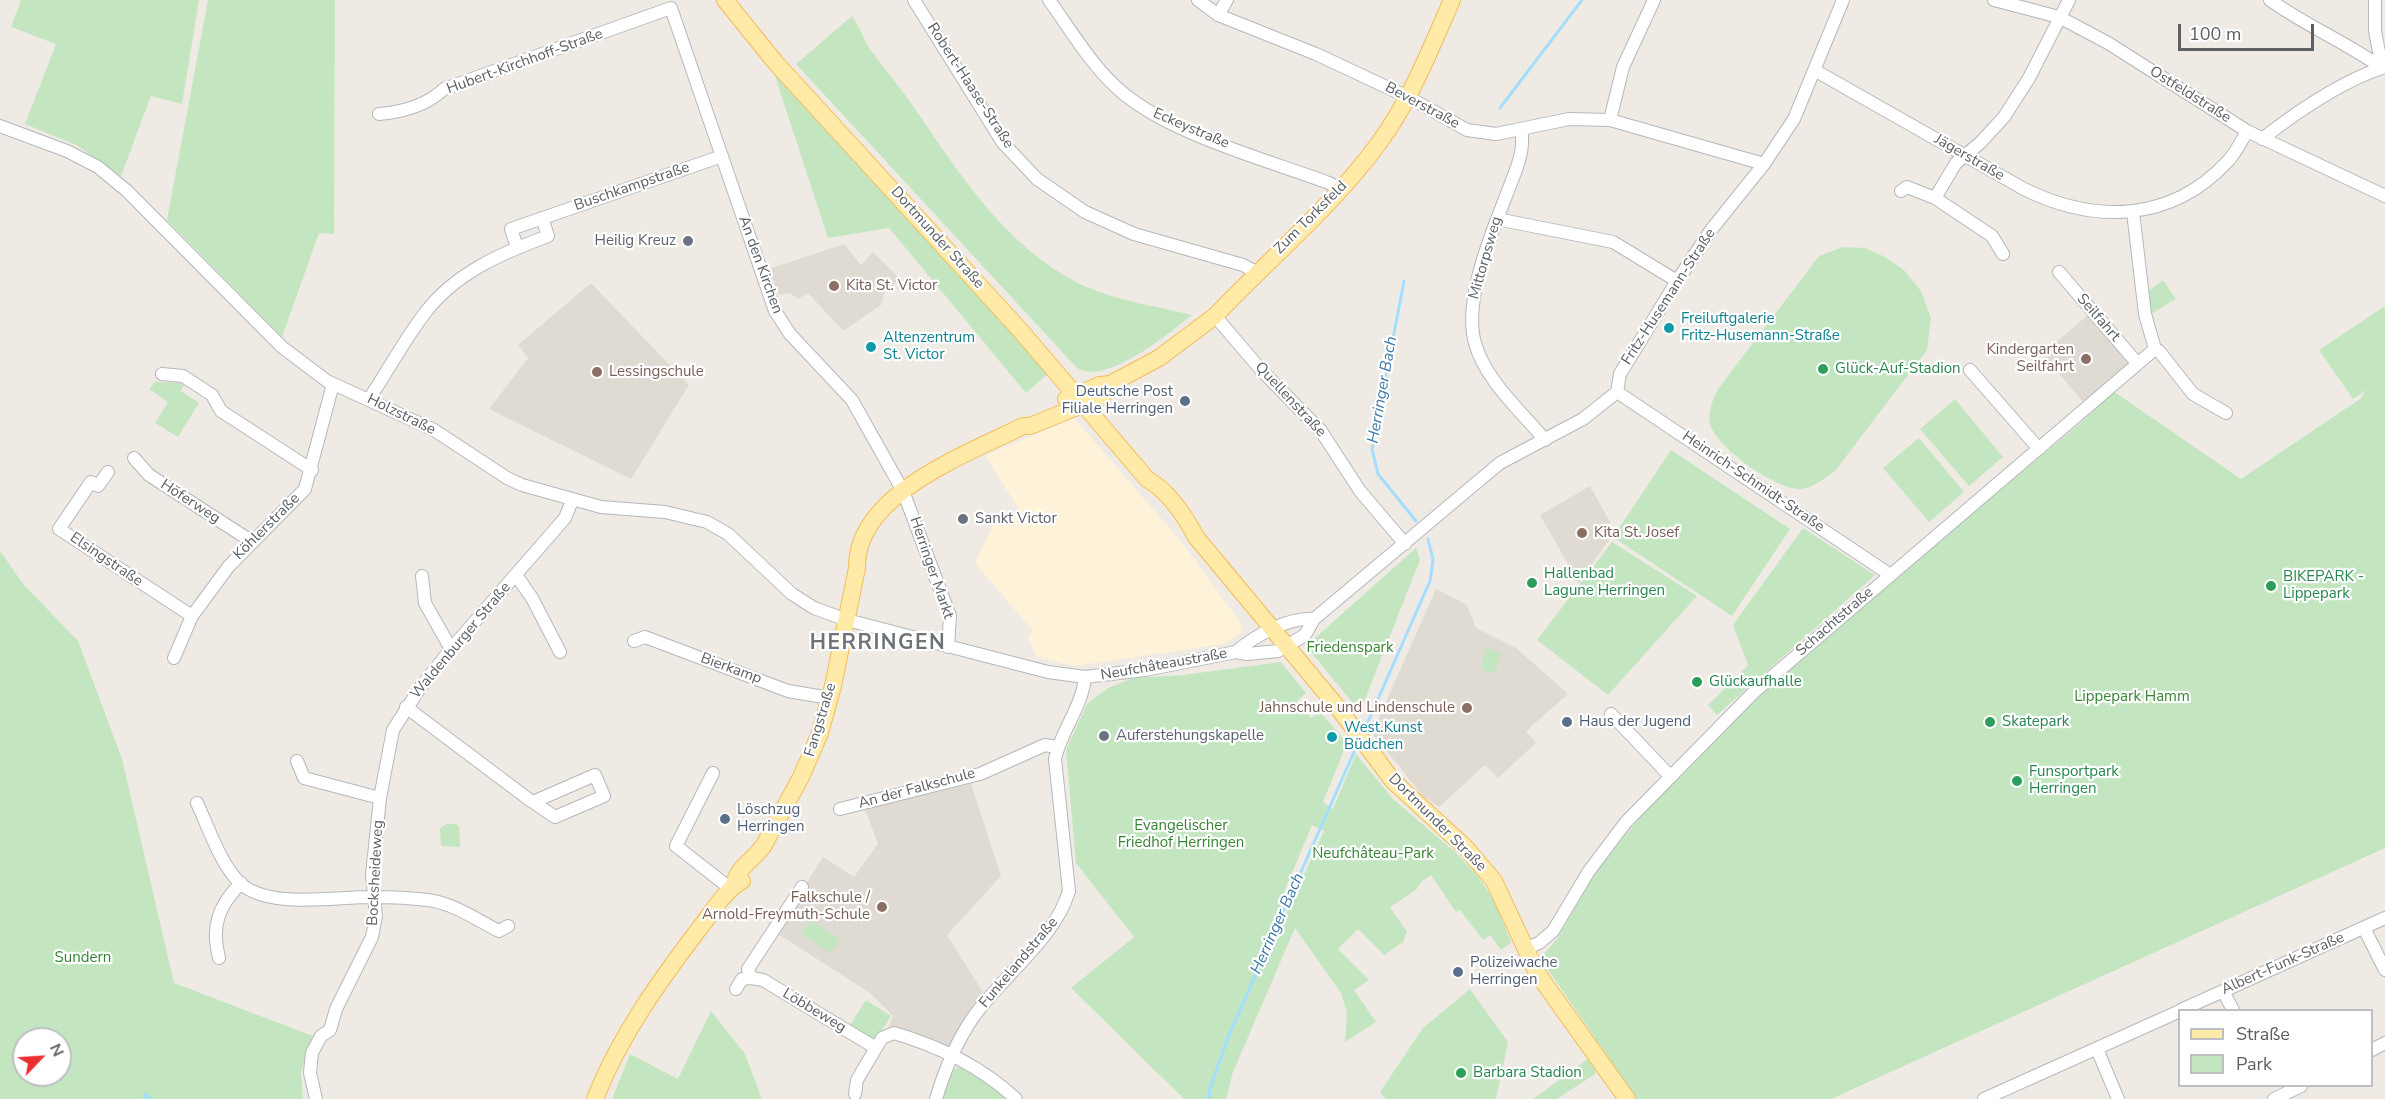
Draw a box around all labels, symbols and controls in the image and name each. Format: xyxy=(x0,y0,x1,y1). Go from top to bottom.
scale bar xyxy=(2181,12,2318,50)
street label: Robert-Haase-Straße xyxy=(923,20,1017,152)
text: 100 m xyxy=(2189,22,2241,46)
street label: Hubert-Kirchhoff-Straße xyxy=(445,25,605,99)
street label: Ostfeldstraße xyxy=(2146,63,2234,127)
street label: Beverstraße xyxy=(1382,79,1462,133)
street label: Eckeystraße xyxy=(1150,105,1232,153)
street label: Jägerstraße xyxy=(1931,131,2007,185)
street label: Buschkampstraße xyxy=(572,159,692,215)
street label: Zum Torksfeld xyxy=(1271,178,1351,258)
street label: Dortmunder Straße xyxy=(886,183,988,293)
street label: An den Kirchen xyxy=(734,214,786,316)
street label: Mittorpsweg xyxy=(1466,215,1506,301)
street label: Fritz-Husemann-Straße xyxy=(1618,226,1720,368)
place label: Heilig Kreuz xyxy=(595,232,676,250)
marker: Heilig Kreuz xyxy=(681,234,695,248)
place label: Kita St. Victor xyxy=(846,277,937,295)
marker: Kita St. Victor xyxy=(827,279,841,293)
street label: Seilfahrt xyxy=(2072,290,2124,346)
place label: Freiluftgalerie Fritz-Husemann-Straße xyxy=(1681,310,1840,345)
marker: Freiluftgalerie Fritz-Husemann-Straße xyxy=(1662,321,1676,335)
place label: Altenzentrum St. Victor xyxy=(883,329,975,364)
water label: Herringer Bach xyxy=(1364,335,1402,445)
marker: Altenzentrum St. Victor xyxy=(864,340,878,354)
place label: Kindergarten Seilfahrt xyxy=(1986,341,2074,376)
marker: Kindergarten Seilfahrt xyxy=(2079,352,2093,366)
street label: Quellenstraße xyxy=(1251,359,1329,441)
place label: Glück-Auf-Stadion xyxy=(1835,360,1961,378)
marker: Glück-Auf-Stadion xyxy=(1816,362,1830,376)
place label: Lessingschule xyxy=(609,363,704,381)
marker: Lessingschule xyxy=(590,365,604,379)
place label: Deutsche Post Filiale Herringen xyxy=(1062,383,1173,418)
street label: Holzstraße xyxy=(364,391,438,439)
marker: Deutsche Post Filiale Herringen xyxy=(1178,394,1192,408)
street label: Heinrich-Schmidt-Straße xyxy=(1679,428,1827,536)
street label: Höferweg xyxy=(157,476,223,528)
street label: Köhlerstraße xyxy=(230,490,304,564)
place label: Sankt Victor xyxy=(975,510,1057,528)
marker: Sankt Victor xyxy=(956,512,970,526)
street label: Herringer Markt xyxy=(905,515,957,621)
place label: Kita St. Josef xyxy=(1594,524,1679,542)
marker: Kita St. Josef xyxy=(1575,526,1589,540)
street label: Elsingstraße xyxy=(66,529,146,591)
place label: Hallenbad Lagune Herringen xyxy=(1544,565,1665,600)
place label: BIKEPARK - Lippepark xyxy=(2283,568,2364,603)
marker: Hallenbad Lagune Herringen xyxy=(1525,576,1539,590)
street label: Waldenburger Straße xyxy=(407,579,515,703)
marker: BIKEPARK - Lippepark xyxy=(2264,579,2278,593)
street label: Schachtstraße xyxy=(1793,584,1877,660)
district label: HERRINGEN xyxy=(810,631,946,657)
park label: Friedenspark xyxy=(1307,639,1393,657)
street label: Neufchâteaustraße xyxy=(1099,645,1229,685)
street label: Bierkamp xyxy=(698,650,764,688)
place label: Glückaufhalle xyxy=(1709,673,1802,691)
marker: Glückaufhalle xyxy=(1690,675,1704,689)
street label: Fangstraße xyxy=(801,681,841,759)
park label: Lippepark Hamm xyxy=(2074,688,2190,706)
place label: Jahnschule und Lindenschule xyxy=(1259,699,1455,717)
marker: Jahnschule und Lindenschule xyxy=(1460,701,1474,715)
place label: Haus der Jugend xyxy=(1579,713,1691,731)
place label: Skatepark xyxy=(2002,713,2069,731)
marker: Haus der Jugend xyxy=(1560,715,1574,729)
marker: Skatepark xyxy=(1983,715,1997,729)
place label: West.Kunst Büdchen xyxy=(1344,719,1422,754)
place label: Auferstehungskapelle xyxy=(1116,727,1264,745)
marker: Auferstehungskapelle xyxy=(1097,729,1111,743)
marker: West.Kunst Büdchen xyxy=(1325,730,1339,744)
place label: Funsportpark Herringen xyxy=(2029,763,2119,798)
street label: An der Falkschule xyxy=(857,765,977,813)
street label: Dortmunder Straße xyxy=(1384,770,1490,876)
marker: Funsportpark Herringen xyxy=(2010,774,2024,788)
place label: Löschzug Herringen xyxy=(737,801,804,836)
marker: Löschzug Herringen xyxy=(718,812,732,826)
park label: Evangelischer Friedhof Herringen xyxy=(1118,817,1244,852)
street label: Bocksheideweg xyxy=(364,820,388,926)
park label: Neufchâteau-Park xyxy=(1312,845,1434,863)
water label: Herringer Bach xyxy=(1247,871,1309,977)
place label: Falkschule / Arnold-Freymuth-Schule xyxy=(702,889,870,924)
marker: Falkschule / Arnold-Freymuth-Schule xyxy=(875,900,889,914)
street label: Funkelandstraße xyxy=(976,914,1062,1012)
street label: Albert-Funk-Straße xyxy=(2219,929,2347,999)
park label: Sundern xyxy=(55,949,111,967)
place label: Polizeiwache Herringen xyxy=(1470,954,1558,989)
marker: Polizeiwache Herringen xyxy=(1451,965,1465,979)
street label: Löbbeweg xyxy=(779,985,849,1037)
legend xyxy=(2178,1009,2373,1087)
text: Straße xyxy=(2236,1022,2290,1046)
north arrow xyxy=(12,1027,72,1087)
text: N xyxy=(44,1040,69,1060)
text: Park xyxy=(2236,1052,2272,1076)
place label: Barbara Stadion xyxy=(1473,1064,1582,1082)
marker: Barbara Stadion xyxy=(1454,1066,1468,1080)

